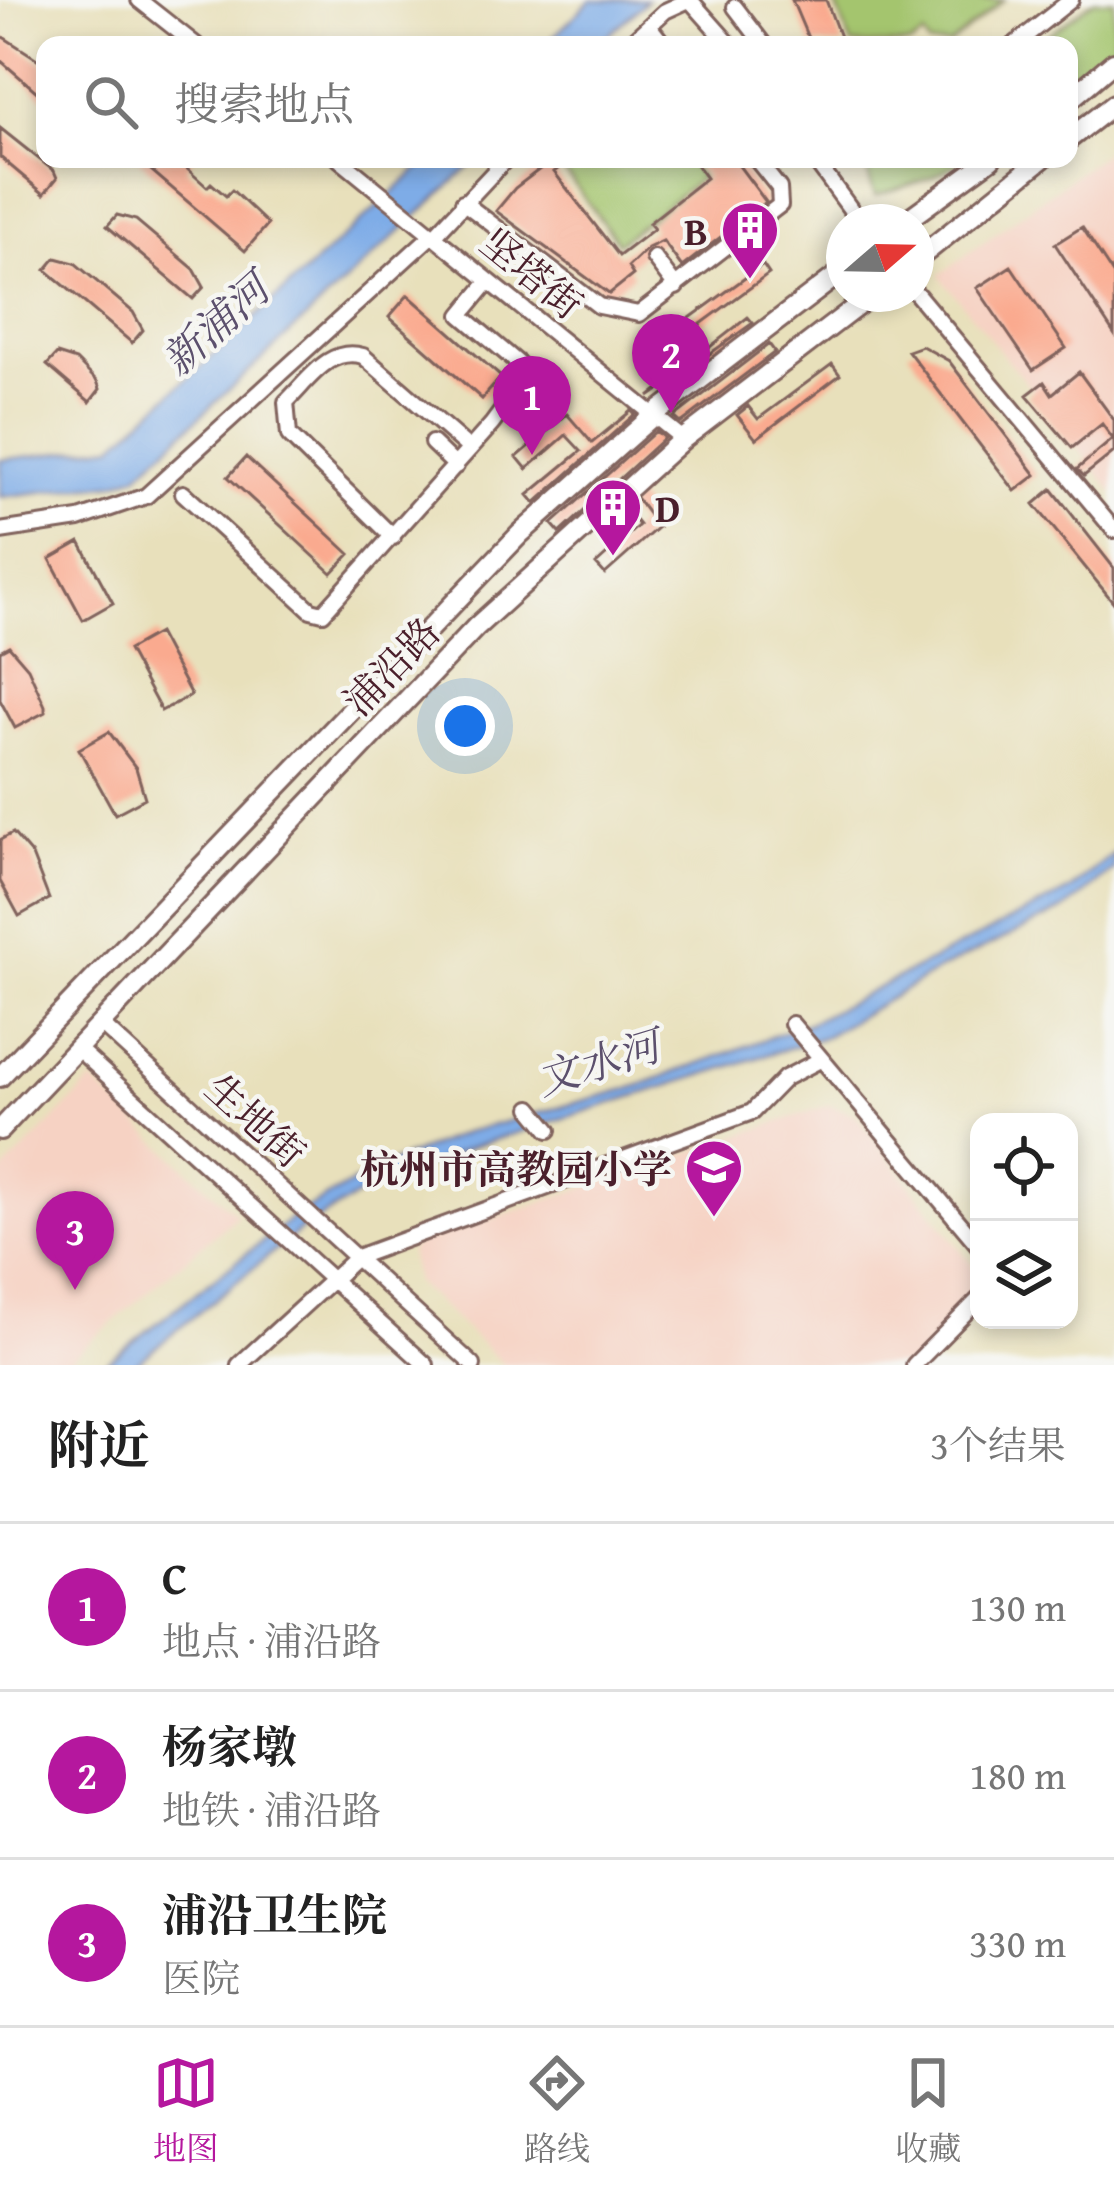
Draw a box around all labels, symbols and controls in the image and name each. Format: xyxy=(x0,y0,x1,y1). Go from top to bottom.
search box xyxy=(36,36,1078,168)
icon: search xyxy=(78,69,144,135)
text: 搜索地点 xyxy=(174,71,354,136)
building icon: B xyxy=(719,199,781,281)
place label: B xyxy=(684,202,708,259)
north arrow xyxy=(826,204,934,312)
street label: 坚塔街 xyxy=(469,214,595,332)
water label: 新浦河 xyxy=(148,255,287,389)
pin: 2 xyxy=(632,314,710,413)
pin: 1 xyxy=(493,356,571,455)
building icon: D xyxy=(582,476,644,558)
place label: D xyxy=(655,479,680,536)
street label: 浦沿路 xyxy=(330,604,452,728)
your location xyxy=(435,696,495,756)
water label: 文水河 xyxy=(529,1012,674,1110)
street label: 生地街 xyxy=(193,1060,319,1180)
map controls xyxy=(970,1113,1078,1329)
button: locate xyxy=(970,1113,1078,1221)
school or university icon: 杭州市高教园小学 xyxy=(683,1137,745,1219)
place label: 杭州市高教园小学 xyxy=(360,1140,672,1197)
pin: 3 xyxy=(36,1191,114,1290)
button: layers xyxy=(970,1221,1078,1329)
text: 附近 xyxy=(48,1407,150,1482)
text: 3个结果 xyxy=(930,1416,1066,1473)
text: C xyxy=(162,1545,187,1610)
text: 1 xyxy=(77,1578,97,1635)
text: 130 m xyxy=(969,1578,1066,1635)
text: 地点 · 浦沿路 xyxy=(162,1612,381,1669)
text: 杨家墩 xyxy=(162,1714,297,1779)
text: 2 xyxy=(77,1746,97,1803)
text: 180 m xyxy=(969,1746,1066,1803)
text: 地铁 · 浦沿路 xyxy=(162,1781,381,1838)
text: 浦沿卫生院 xyxy=(162,1882,387,1947)
text: 3 xyxy=(77,1914,97,1971)
text: 330 m xyxy=(969,1914,1066,1971)
text: 医院 xyxy=(162,1949,240,2006)
tab: 地图 xyxy=(153,2050,219,2172)
tab: 路线 xyxy=(524,2050,590,2172)
tab: 收藏 xyxy=(895,2050,961,2172)

